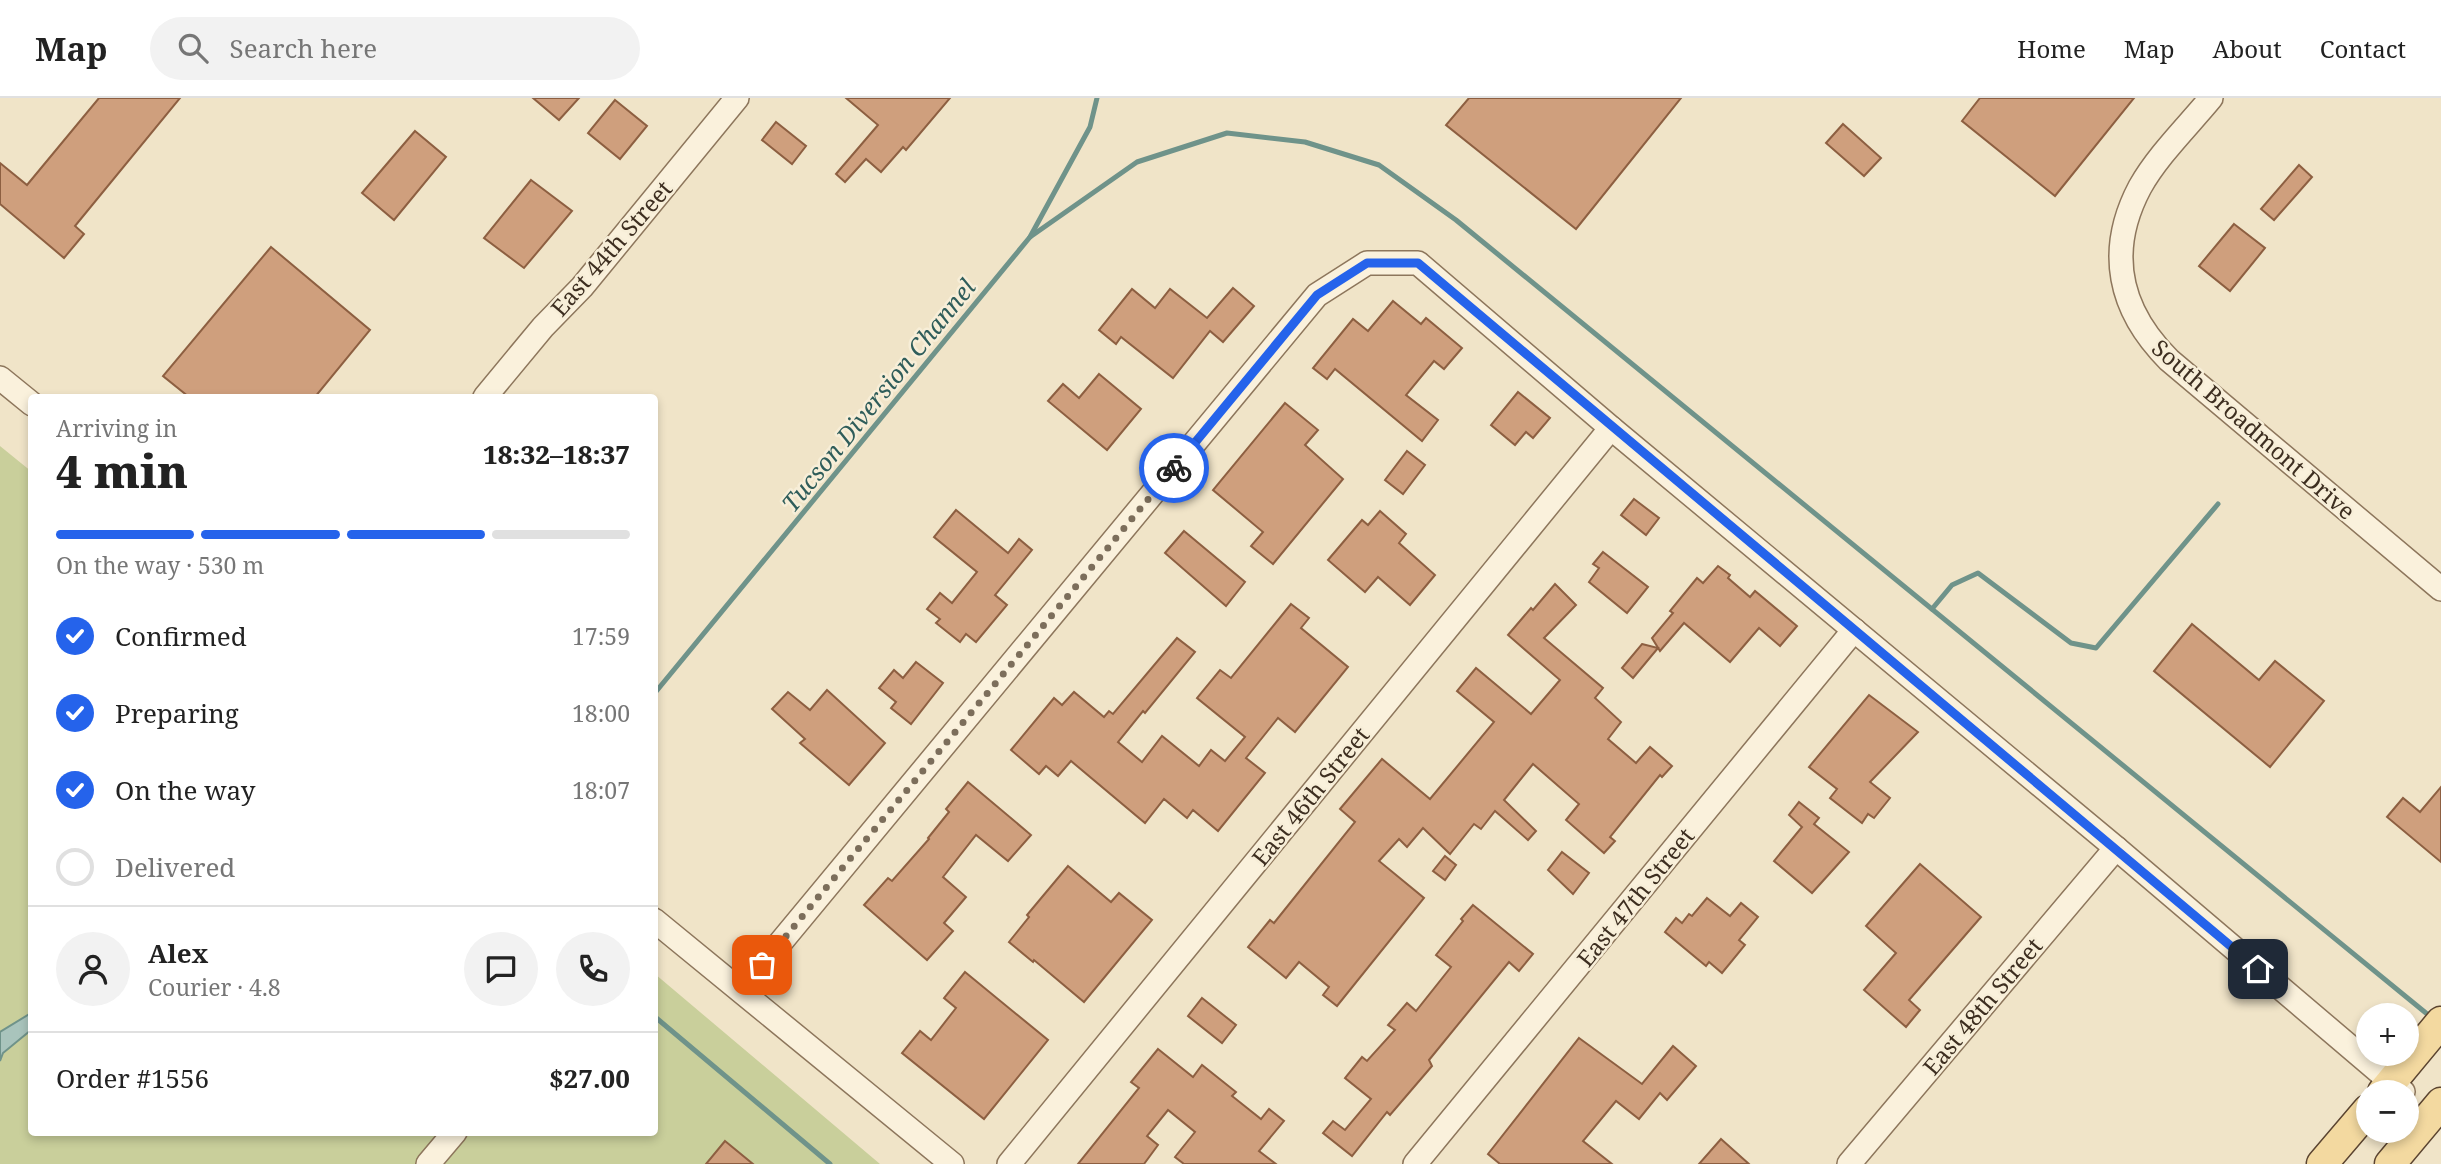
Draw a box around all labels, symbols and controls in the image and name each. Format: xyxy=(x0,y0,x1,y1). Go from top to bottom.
search box xyxy=(150,17,640,80)
text: Map xyxy=(35,26,108,71)
icon: search xyxy=(174,29,212,67)
text: Search here xyxy=(230,30,377,66)
text: Home xyxy=(2017,32,2086,65)
text: Map xyxy=(2124,32,2175,65)
text: About xyxy=(2213,32,2282,65)
text: Contact xyxy=(2320,32,2406,65)
street label: East 44th Street xyxy=(543,173,679,323)
water label: Tucson Diversion Channel xyxy=(774,271,983,518)
street label: South Broadmont Drive xyxy=(2145,332,2363,526)
text: Arriving in xyxy=(56,412,177,444)
courier xyxy=(1139,433,1209,503)
text: 18:32–18:37 xyxy=(483,436,630,472)
text: 4 min xyxy=(56,439,188,501)
icon: bike xyxy=(1155,449,1193,487)
text: On the way · 530 m xyxy=(56,549,264,581)
icon: check xyxy=(56,617,94,655)
text: Confirmed xyxy=(115,618,247,654)
text: 17:59 xyxy=(572,620,630,652)
icon: check xyxy=(56,694,94,732)
text: Preparing xyxy=(115,695,239,731)
text: 18:00 xyxy=(572,697,630,729)
street label: East 46th Street xyxy=(1244,720,1376,872)
icon: check xyxy=(56,771,94,809)
text: On the way xyxy=(115,772,255,808)
text: 18:07 xyxy=(572,774,630,806)
street label: East 47th Street xyxy=(1569,821,1701,973)
text: Delivered xyxy=(115,849,235,885)
street label: East 48th Street xyxy=(1915,930,2049,1082)
button: person xyxy=(56,932,130,1006)
button: chat xyxy=(464,932,538,1006)
button: phone xyxy=(556,932,630,1006)
text: Alex xyxy=(148,935,208,971)
pin xyxy=(732,935,792,995)
pin xyxy=(2228,939,2288,999)
icon: bag xyxy=(743,946,781,984)
icon: home xyxy=(2239,950,2277,988)
text: Courier · 4.8 xyxy=(148,971,281,1003)
map controls xyxy=(2356,1003,2419,1143)
button: + xyxy=(2356,1003,2419,1066)
text: Order #1556 xyxy=(56,1060,209,1096)
text: $27.00 xyxy=(549,1060,630,1096)
button: − xyxy=(2356,1080,2419,1143)

